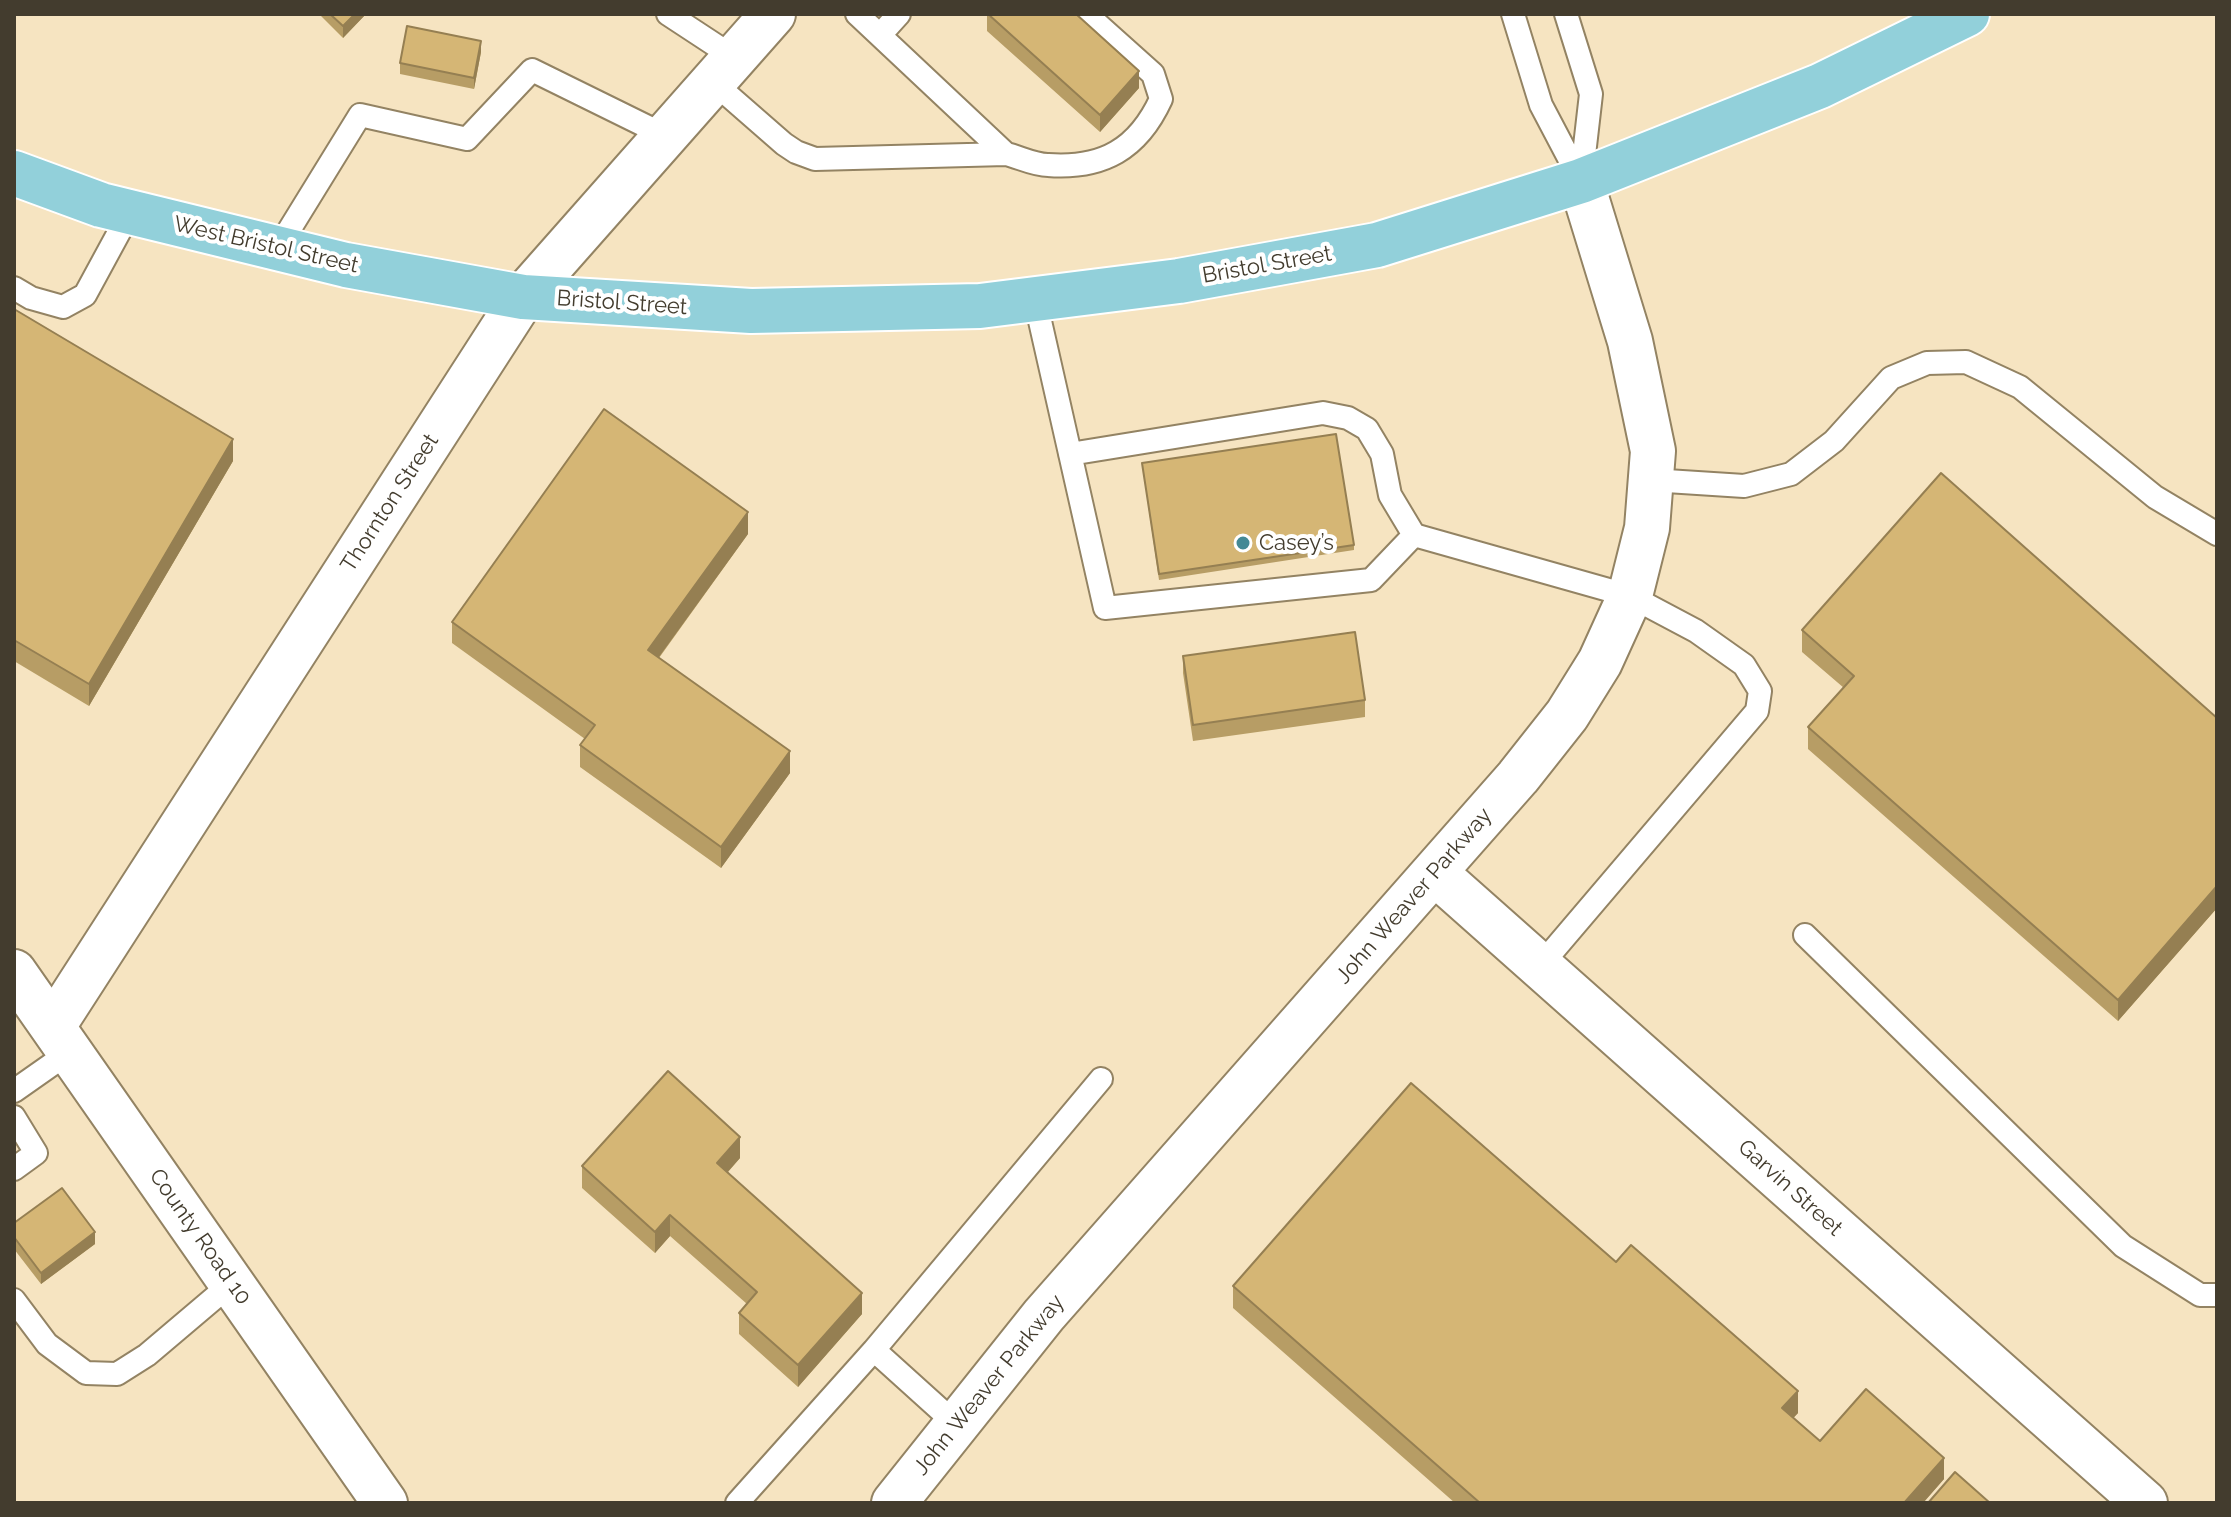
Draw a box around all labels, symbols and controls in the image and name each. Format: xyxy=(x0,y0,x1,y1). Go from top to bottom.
street label: West Bristol Street xyxy=(171,211,361,279)
street label: Bristol Street xyxy=(1200,241,1334,289)
street label: Bristol Street xyxy=(556,285,688,321)
street label: Thornton Street xyxy=(336,429,444,577)
place label: Casey’s xyxy=(1259,530,1334,556)
marker: Casey’s xyxy=(1234,534,1252,552)
street label: John Weaver Parkway xyxy=(1330,803,1498,989)
street label: Garvin Street xyxy=(1732,1134,1848,1242)
street label: County Road 10 xyxy=(143,1164,257,1310)
street label: John Weaver Parkway xyxy=(908,1289,1070,1481)

